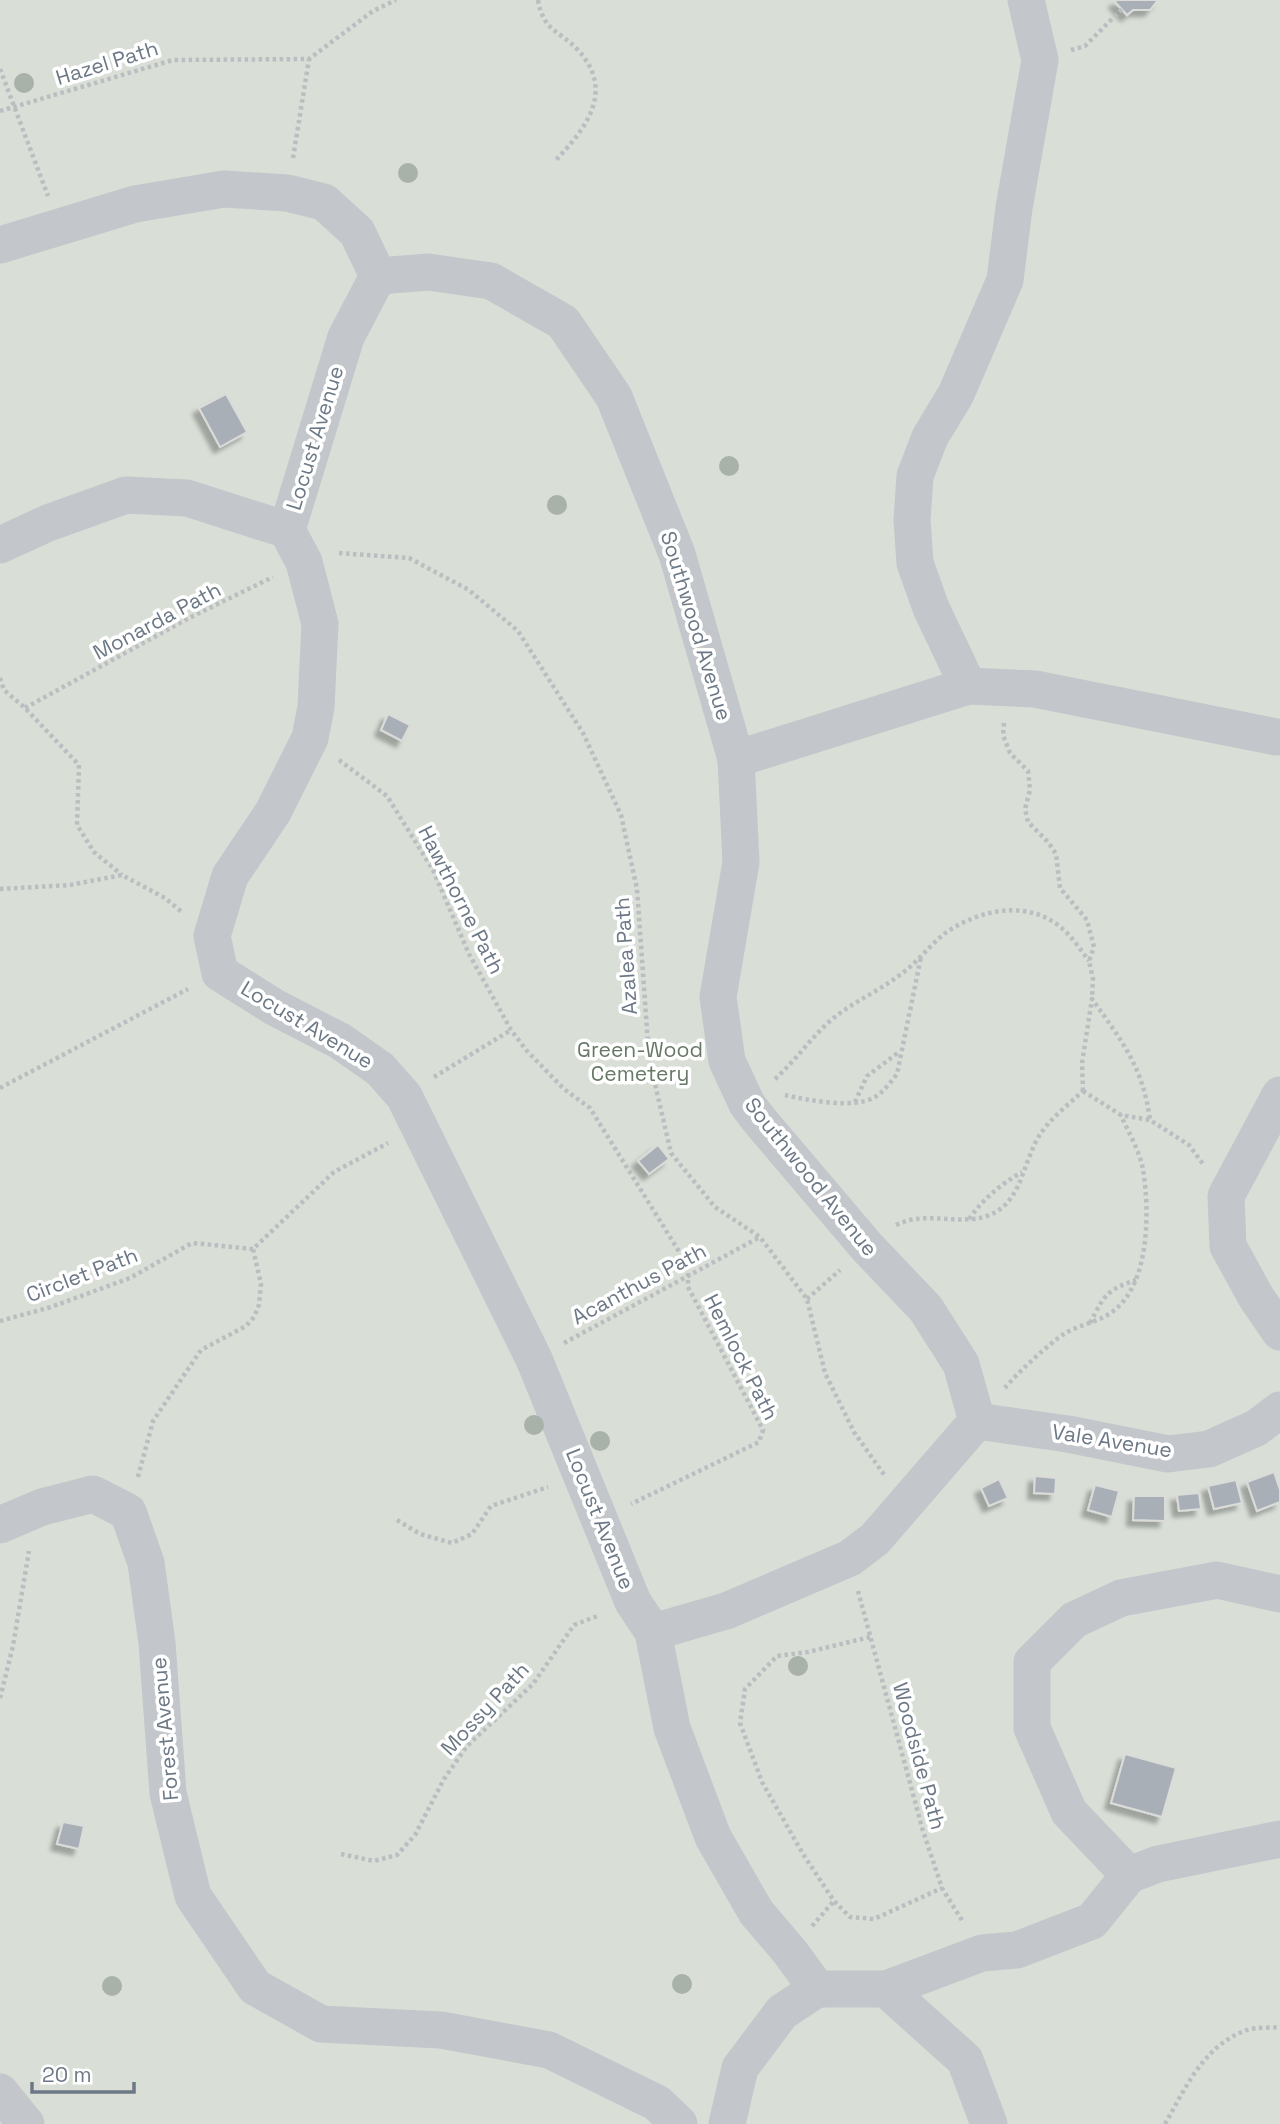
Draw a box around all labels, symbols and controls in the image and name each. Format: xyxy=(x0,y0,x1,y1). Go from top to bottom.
street label: Hazel Path xyxy=(52,34,161,91)
street label: Locust Avenue xyxy=(280,362,349,513)
street label: Southwood Avenue xyxy=(655,528,738,724)
street label: Monarda Path xyxy=(88,576,225,666)
street label: Hawthorne Path xyxy=(412,821,510,978)
street label: Azalea Path xyxy=(608,896,643,1016)
street label: Locust Avenue xyxy=(236,974,378,1075)
park label: Green-Wood Cemetery xyxy=(577,1036,703,1087)
street label: Southwood Avenue xyxy=(739,1092,884,1262)
street label: Acanthus Path xyxy=(567,1237,711,1330)
street label: Circlet Path xyxy=(22,1241,141,1308)
street label: Hemlock Path xyxy=(698,1289,785,1424)
street label: Vale Avenue xyxy=(1050,1418,1174,1463)
street label: Locust Avenue xyxy=(560,1444,641,1593)
street label: Forest Avenue xyxy=(145,1656,184,1802)
street label: Mossy Path xyxy=(435,1656,535,1761)
street label: Woodside Path xyxy=(887,1679,952,1833)
scale bar xyxy=(32,2050,133,2094)
text: 20 m xyxy=(42,2061,92,2088)

